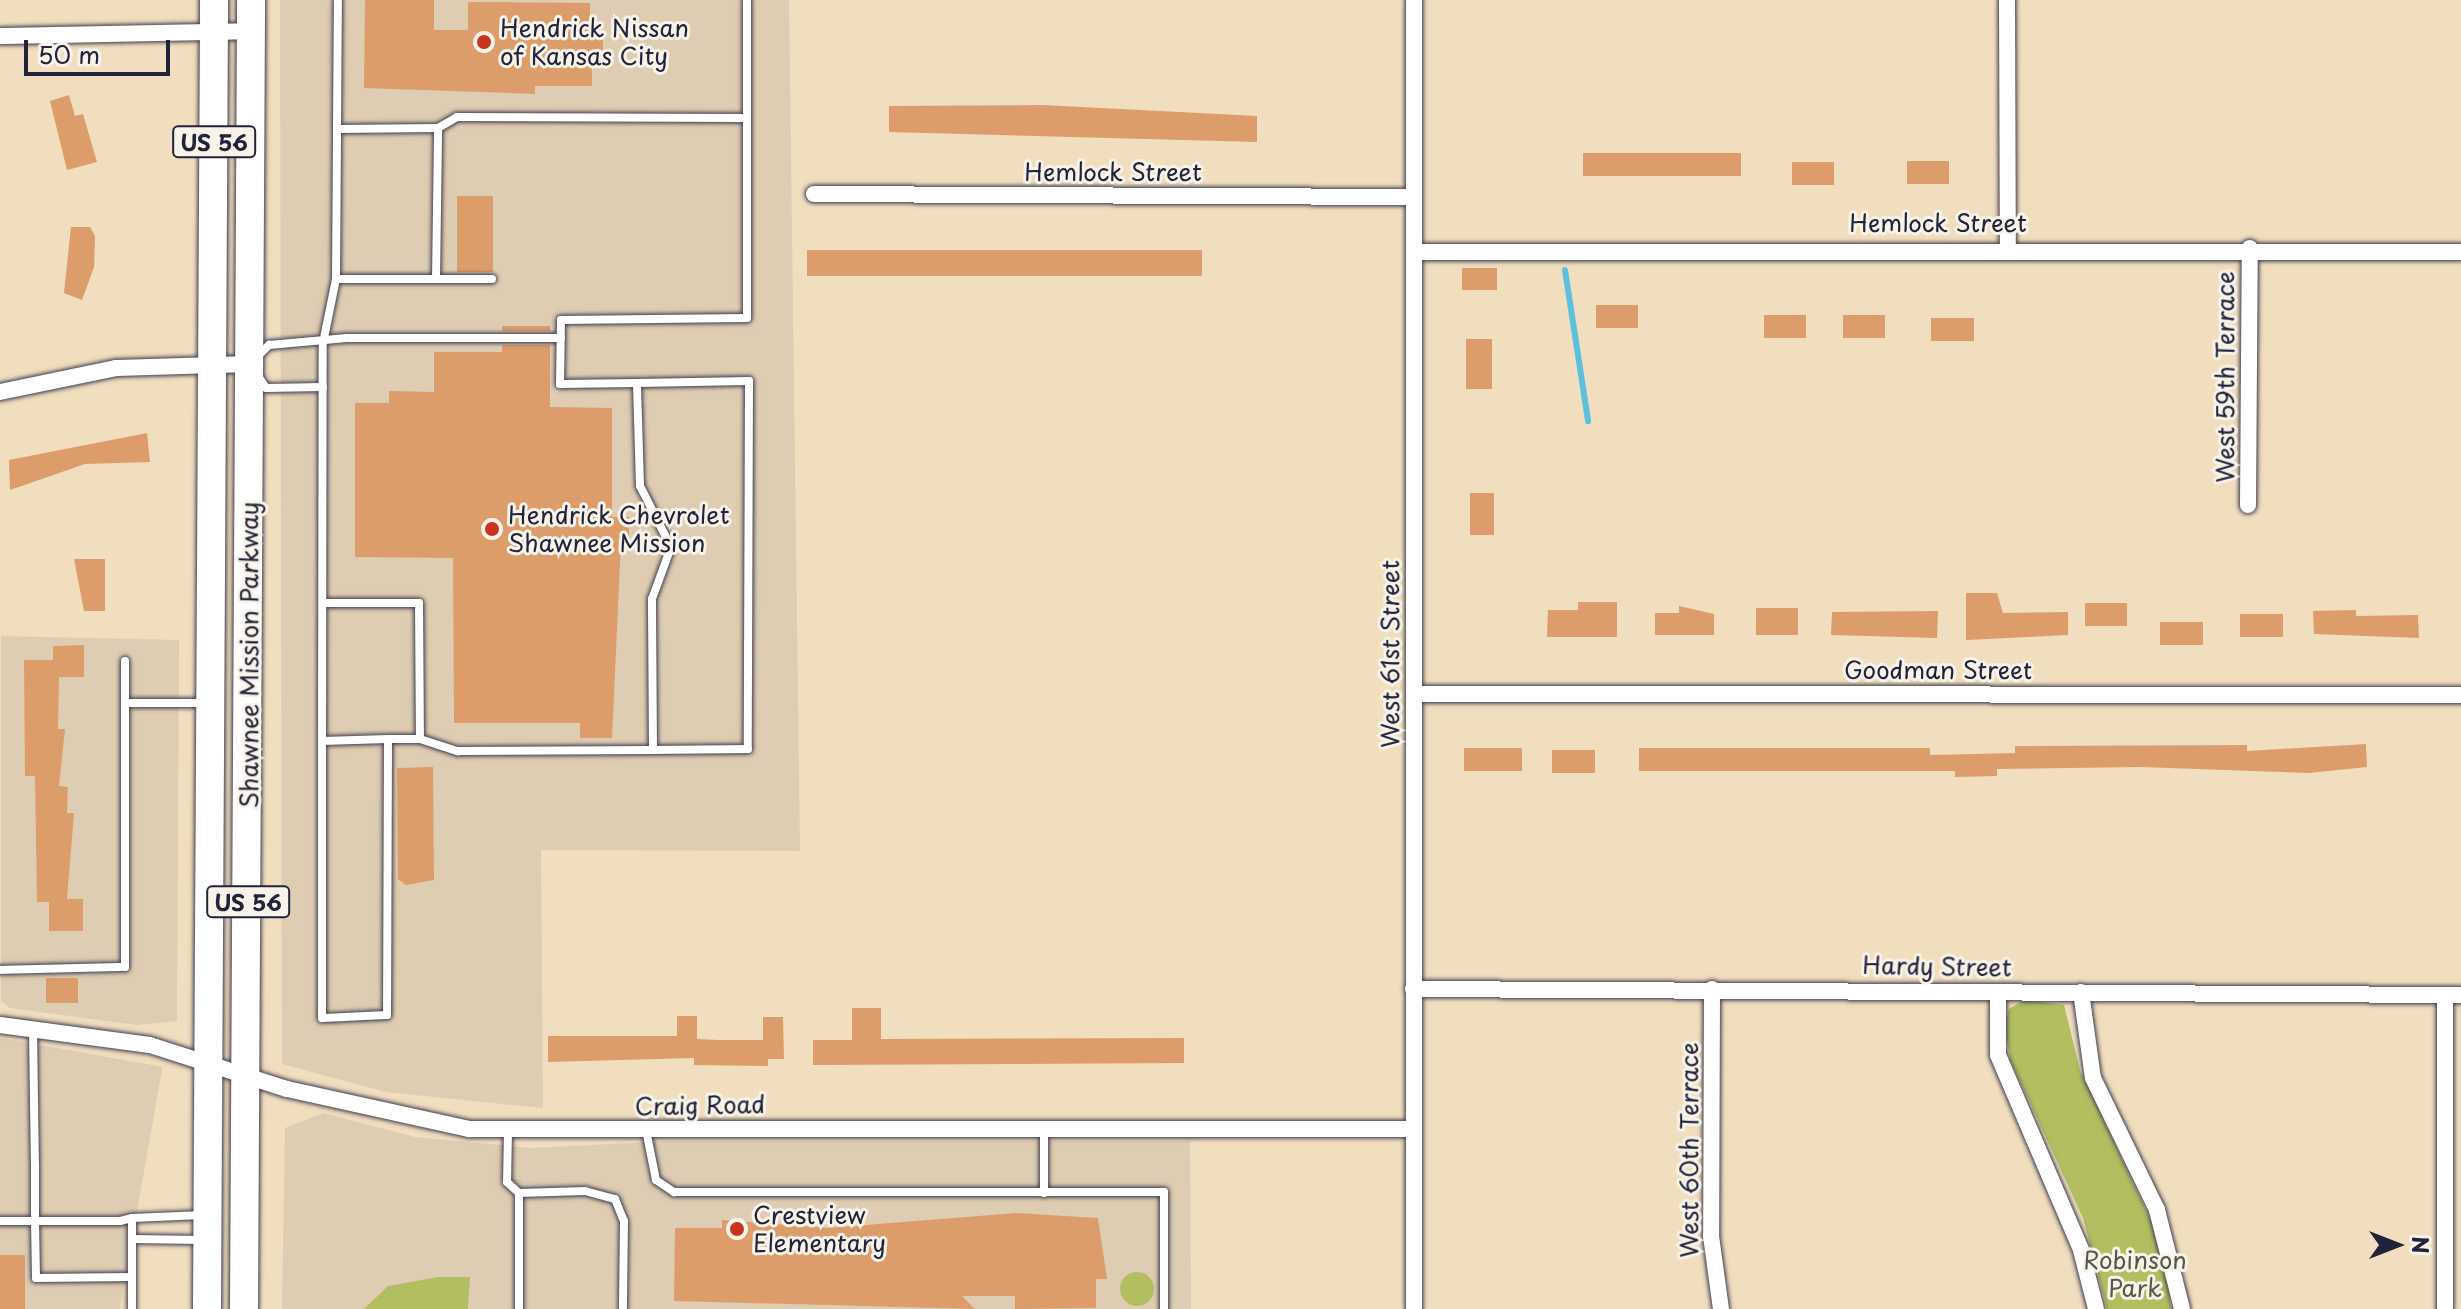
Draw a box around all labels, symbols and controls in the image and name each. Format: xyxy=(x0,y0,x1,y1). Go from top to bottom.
place label: Hendrick Nissan of Kansas City xyxy=(500,14,690,70)
scale bar xyxy=(28,24,174,74)
marker: Hendrick Nissan of Kansas City xyxy=(475,33,493,51)
text: 50 m xyxy=(38,36,100,72)
road number: US 56 xyxy=(172,124,256,160)
street label: Hemlock Street xyxy=(1024,158,1202,186)
street label: Hemlock Street xyxy=(1849,209,2027,237)
street label: West 59th Terrace xyxy=(2211,271,2239,483)
street label: Shawnee Mission Parkway xyxy=(235,501,263,809)
place label: Hendrick Chevrolet Shawnee Mission xyxy=(508,501,731,557)
marker: Hendrick Chevrolet Shawnee Mission xyxy=(483,520,501,538)
street label: West 61st Street xyxy=(1376,558,1404,750)
street label: Goodman Street xyxy=(1843,656,2033,684)
road number: US 56 xyxy=(206,884,290,920)
street label: Hardy Street xyxy=(1861,950,2013,982)
street label: West 60th Terrace xyxy=(1675,1042,1703,1258)
street label: Craig Road xyxy=(635,1089,765,1121)
place label: Crestview Elementary xyxy=(753,1201,886,1257)
north arrow xyxy=(2357,1205,2437,1285)
marker: Crestview Elementary xyxy=(728,1220,746,1238)
text: N xyxy=(2405,1236,2438,1254)
park label: Robinson Park xyxy=(2083,1246,2187,1302)

